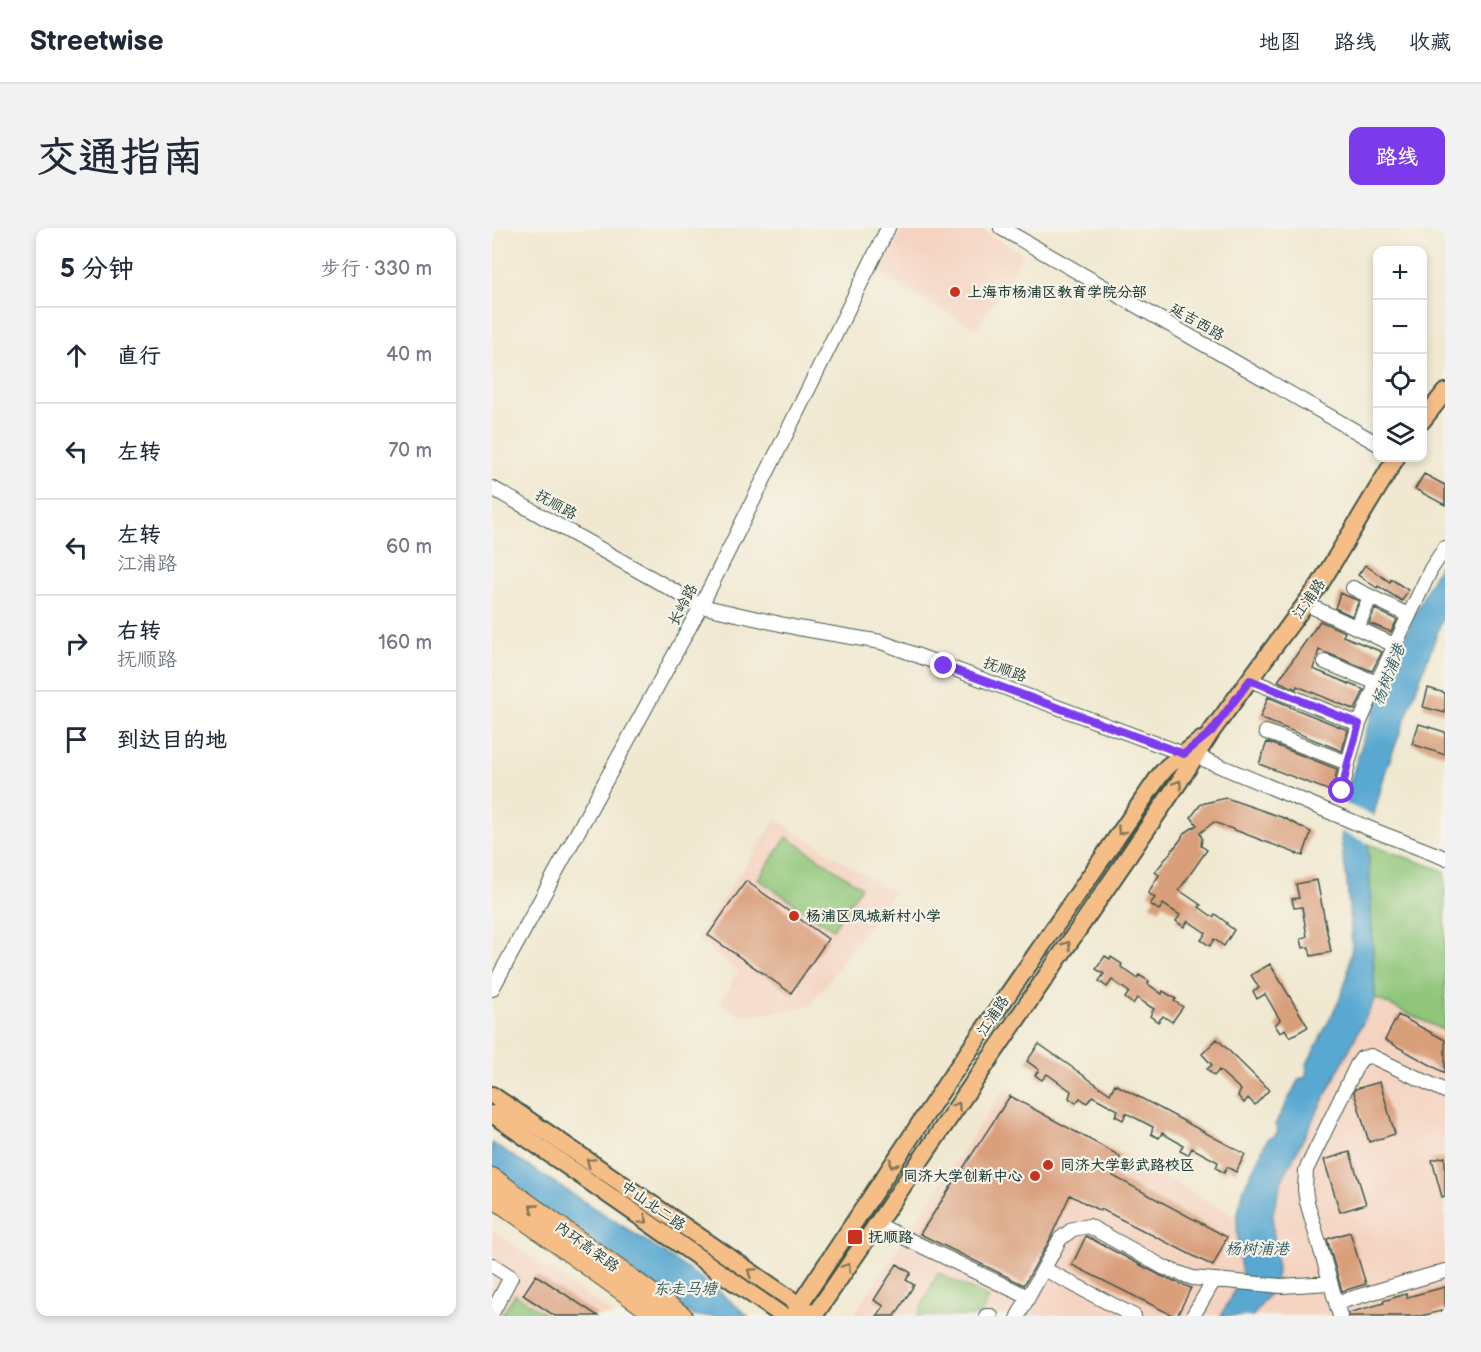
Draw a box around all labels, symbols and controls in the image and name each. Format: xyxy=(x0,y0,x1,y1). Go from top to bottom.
text: Streetwise xyxy=(30,25,163,58)
text: 地图 xyxy=(1259,30,1301,55)
text: 路线 xyxy=(1334,30,1376,55)
text: 收藏 xyxy=(1409,30,1451,55)
button: 路线 xyxy=(1349,127,1445,185)
text: 交通指南 xyxy=(36,133,204,184)
map controls xyxy=(1373,246,1427,462)
button: + xyxy=(1373,246,1427,300)
text: 5 分钟 xyxy=(60,254,134,285)
text: 步行 · 330 m xyxy=(321,257,432,281)
place label: 上海市杨浦区教育学院分部 xyxy=(967,283,1147,302)
marker: 上海市杨浦区教育学院分部 xyxy=(948,285,962,299)
street label: 延吉西路 xyxy=(1166,299,1228,345)
button: − xyxy=(1373,300,1427,354)
icon: ahead xyxy=(60,339,93,372)
text: 直行 xyxy=(117,343,161,370)
text: 40 m xyxy=(386,343,432,367)
button: locate xyxy=(1373,354,1427,408)
button: layers xyxy=(1373,408,1427,462)
icon: left xyxy=(60,435,93,468)
text: 左转 xyxy=(117,439,161,466)
text: 70 m xyxy=(388,439,432,463)
street label: 抚顺路 xyxy=(532,486,580,524)
text: 左转 xyxy=(117,522,161,549)
icon: left xyxy=(60,531,93,564)
text: 60 m xyxy=(386,535,432,559)
text: 江浦路 xyxy=(117,552,177,576)
street label: 江浦路 xyxy=(1288,575,1330,623)
street label: 长岭路 xyxy=(664,581,702,629)
text: 右转 xyxy=(117,618,161,645)
icon: right xyxy=(60,627,93,660)
text: 160 m xyxy=(378,631,432,655)
water label: 杨树浦港 xyxy=(1369,640,1410,708)
text: 抚顺路 xyxy=(117,648,177,672)
route end xyxy=(930,652,956,678)
street label: 抚顺路 xyxy=(981,653,1029,687)
icon: arrive xyxy=(60,723,93,756)
text: 到达目的地 xyxy=(117,727,227,754)
route start xyxy=(1328,777,1354,803)
one-way arrow xyxy=(1170,780,1181,791)
one-way arrow xyxy=(1117,824,1128,835)
place label: 杨浦区凤城新村小学 xyxy=(806,907,941,926)
marker: 杨浦区凤城新村小学 xyxy=(787,909,801,923)
one-way arrow xyxy=(1060,941,1071,952)
street label: 江浦路 xyxy=(973,992,1013,1040)
one-way arrow xyxy=(950,1102,961,1113)
place label: 同济大学彰武路校区 xyxy=(1060,1156,1195,1175)
one-way arrow xyxy=(586,1158,597,1169)
one-way arrow xyxy=(889,1158,900,1169)
marker: 同济大学彰武路校区 xyxy=(1041,1158,1055,1172)
place label: 同济大学创新中心 xyxy=(903,1167,1023,1186)
marker: 同济大学创新中心 xyxy=(1028,1169,1042,1183)
street label: 中山北二路 xyxy=(617,1177,689,1235)
one-way arrow xyxy=(529,1204,540,1215)
one-way arrow xyxy=(637,1213,648,1224)
street label: 内环高架路 xyxy=(551,1217,623,1277)
marker: 抚顺路 xyxy=(846,1228,864,1246)
place label: 抚顺路 xyxy=(868,1228,913,1247)
water label: 杨树浦港 xyxy=(1225,1240,1291,1259)
one-way arrow xyxy=(840,1263,851,1274)
one-way arrow xyxy=(746,1268,757,1279)
water label: 东走马塘 xyxy=(653,1280,719,1299)

